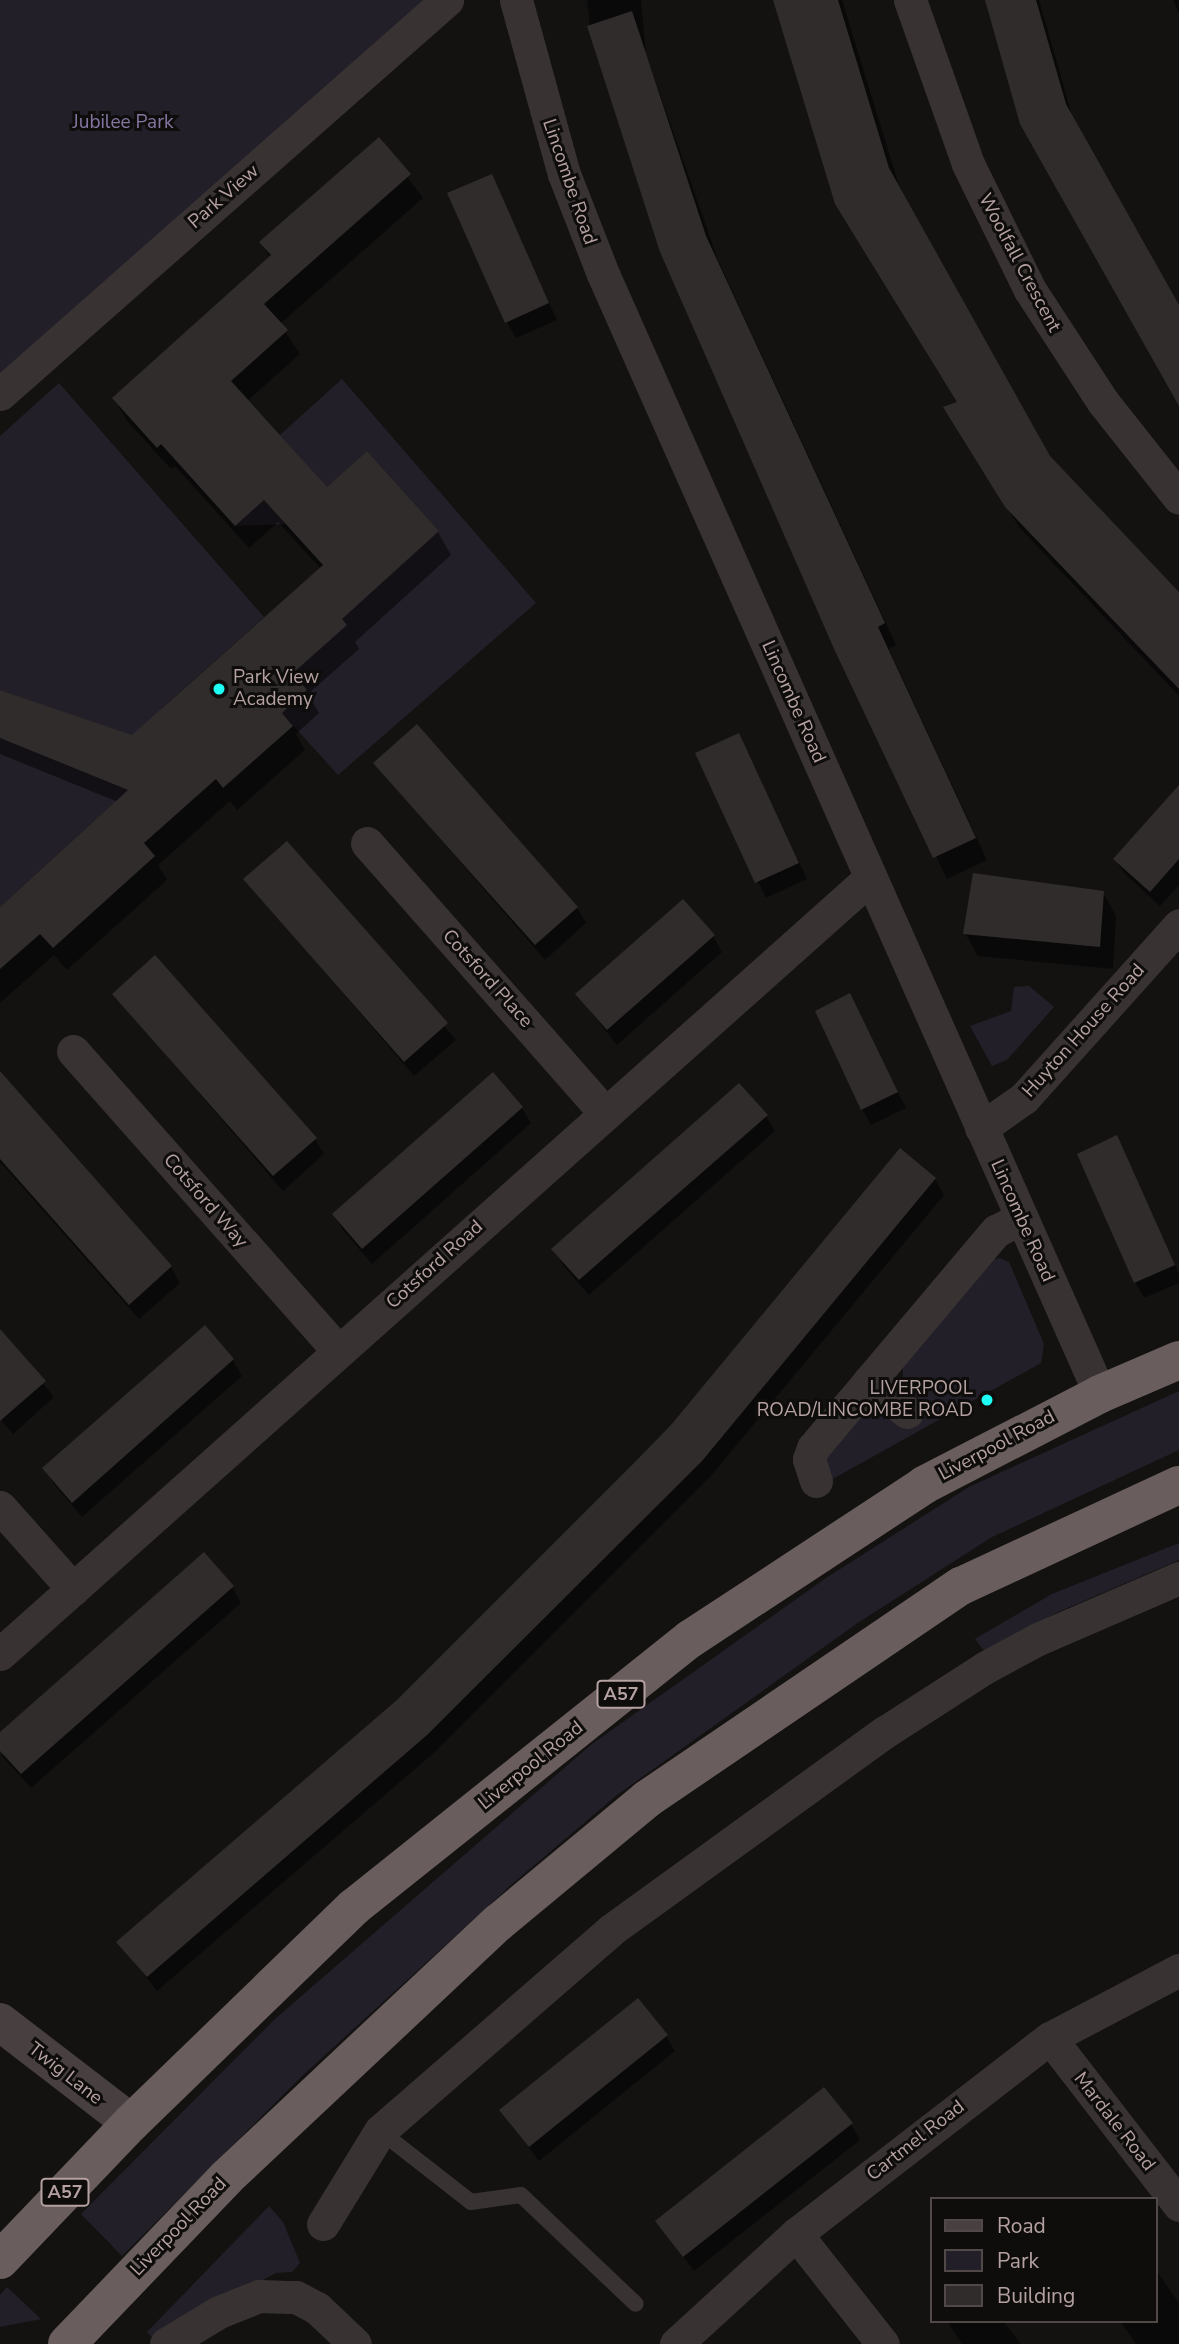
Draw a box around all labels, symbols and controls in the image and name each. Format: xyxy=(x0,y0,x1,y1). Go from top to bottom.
park label: Jubilee Park xyxy=(73,112,173,134)
street label: Lincombe Road xyxy=(537,116,601,248)
street label: Park View xyxy=(184,160,264,234)
street label: Woolfall Crescent xyxy=(973,190,1065,336)
street label: Lincombe Road xyxy=(756,637,830,767)
place label: Park View Academy xyxy=(233,667,319,711)
marker: Park View Academy xyxy=(211,681,227,697)
street label: Cotsford Place xyxy=(437,925,537,1033)
street label: Huyton House Road xyxy=(1018,960,1150,1102)
street label: Cotsford Way xyxy=(158,1149,252,1253)
street label: Lincombe Road xyxy=(985,1156,1059,1286)
street label: Cotsford Road xyxy=(382,1216,488,1314)
place label: LIVERPOOL ROAD/LINCOMBE ROAD xyxy=(757,1378,973,1422)
marker: LIVERPOOL ROAD/LINCOMBE ROAD xyxy=(979,1392,995,1408)
street label: Liverpool Road xyxy=(935,1406,1059,1486)
road number: A57 xyxy=(596,1680,646,1708)
street label: Liverpool Road xyxy=(474,1717,588,1815)
street label: Twig Lane xyxy=(23,2038,107,2110)
street label: Mardale Road xyxy=(1068,2068,1160,2176)
street label: Cartmel Road xyxy=(863,2096,969,2186)
street label: Liverpool Road xyxy=(126,2173,232,2281)
road number: A57 xyxy=(41,2178,90,2206)
legend xyxy=(930,2197,1158,2323)
text: Road xyxy=(997,2212,1046,2240)
text: Park xyxy=(997,2247,1039,2275)
text: Building xyxy=(997,2282,1075,2310)

